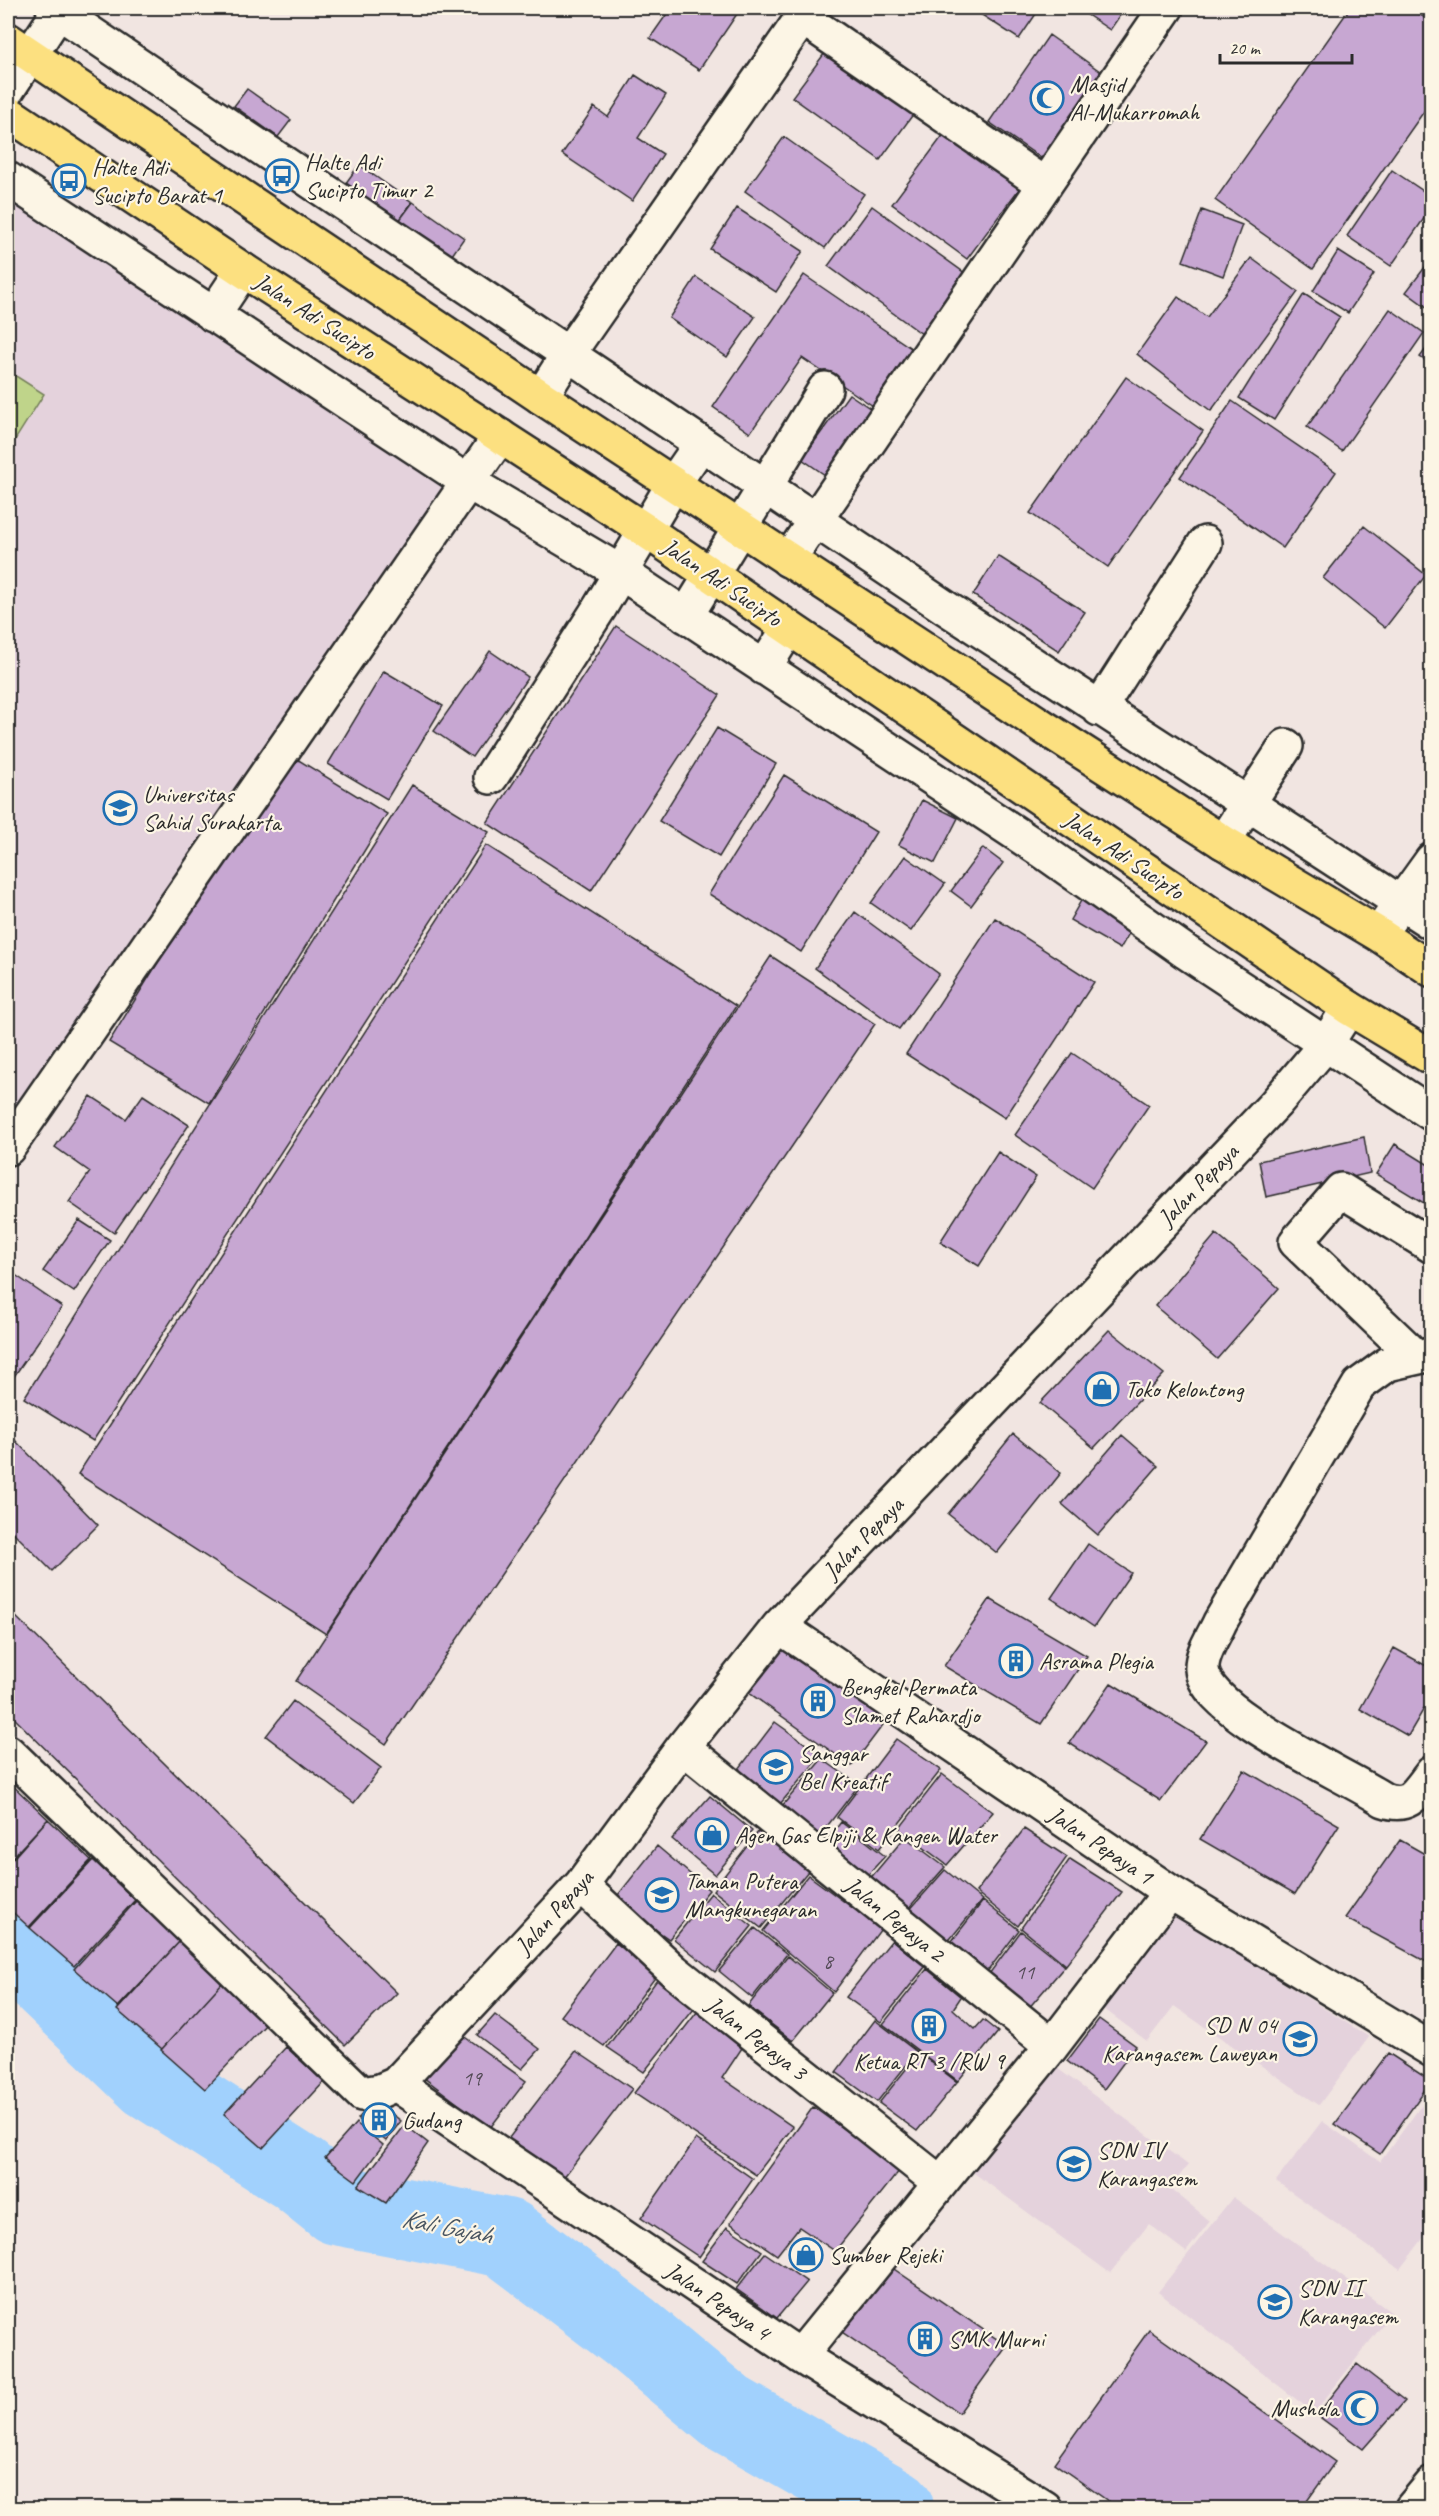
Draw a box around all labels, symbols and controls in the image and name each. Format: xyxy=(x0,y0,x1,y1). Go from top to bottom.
scale bar xyxy=(1220,27,1352,65)
text: 20 m xyxy=(1229,37,1262,59)
place label: Masjid Al-Mukarromah xyxy=(1070,69,1200,127)
mosque icon: Masjid Al-Mukarromah xyxy=(1029,80,1065,116)
place label: Halte Adi Sucipto Timur 2 xyxy=(305,147,435,205)
place label: Halte Adi Sucipto Barat 1 xyxy=(92,152,223,210)
bus stop icon: Halte Adi Sucipto Timur 2 xyxy=(264,158,300,194)
bus stop icon: Halte Adi Sucipto Barat 1 xyxy=(51,163,87,199)
street label: Jalan Adi Sucipto xyxy=(248,265,382,367)
street label: Jalan Adi Sucipto xyxy=(655,530,789,634)
place label: Universitas Sahid Surakarta xyxy=(143,779,282,837)
school or university icon: Universitas Sahid Surakarta xyxy=(102,790,138,826)
street label: Jalan Adi Sucipto xyxy=(1057,803,1191,907)
street label: Jalan Pepaya xyxy=(1151,1136,1246,1233)
shop icon: Toko Kelontong xyxy=(1084,1371,1120,1407)
place label: Toko Kelontong xyxy=(1125,1374,1245,1404)
street label: Jalan Pepaya xyxy=(816,1489,911,1586)
building icon: Asrama Plegia xyxy=(998,1643,1034,1679)
place label: Asrama Plegia xyxy=(1039,1646,1154,1676)
place label: Bengkel Permata Slamet Rahardjo xyxy=(841,1672,982,1730)
building icon: Bengkel Permata Slamet Rahardjo xyxy=(800,1683,836,1719)
place label: Sanggar Bel Kreatif xyxy=(799,1738,892,1796)
school or university icon: Sanggar Bel Kreatif xyxy=(758,1749,794,1785)
street label: Jalan Pepaya 1 xyxy=(1042,1798,1160,1892)
shop icon: Agen Gas Elpiji & Kangen Water xyxy=(694,1817,730,1853)
place label: Agen Gas Elpiji & Kangen Water xyxy=(735,1820,999,1850)
street label: Jalan Pepaya xyxy=(508,1863,601,1961)
place label: Taman Putera Mangkunegaran xyxy=(685,1866,818,1924)
street label: Jalan Pepaya 2 xyxy=(838,1869,953,1970)
school or university icon: Taman Putera Mangkunegaran xyxy=(644,1877,680,1913)
house number: 8 xyxy=(823,1948,835,1974)
house number: 11 xyxy=(1016,1959,1036,1985)
street label: Jalan Pepaya 3 xyxy=(700,1989,815,2088)
building icon: Ketua RT 3 /RW 9 xyxy=(911,2008,947,2044)
place label: SD N 04 Karangasem Laweyan xyxy=(1102,2010,1279,2068)
school or university icon: SD N 04 Karangasem Laweyan xyxy=(1282,2021,1318,2057)
place label: Ketua RT 3 /RW 9 xyxy=(853,2046,1007,2076)
house number: 19 xyxy=(463,2065,483,2091)
building icon: Gudang xyxy=(361,2102,397,2138)
place label: Gudang xyxy=(402,2105,462,2135)
place label: SDN IV Karangasem xyxy=(1097,2135,1198,2193)
school or university icon: SDN IV Karangasem xyxy=(1056,2146,1092,2182)
water label: Kali Gajah xyxy=(399,2202,497,2252)
shop icon: Sumber Rejeki xyxy=(788,2237,824,2273)
place label: Sumber Rejeki xyxy=(829,2240,944,2270)
street label: Jalan Pepaya 4 xyxy=(659,2254,778,2348)
place label: SDN II Karangasem xyxy=(1298,2273,1399,2331)
school or university icon: SDN II Karangasem xyxy=(1257,2284,1293,2320)
building icon: SMK Murni xyxy=(907,2321,943,2357)
place label: SMK Murni xyxy=(948,2324,1047,2354)
mosque icon: Mushola xyxy=(1343,2390,1379,2426)
place label: Mushola xyxy=(1271,2393,1340,2423)

